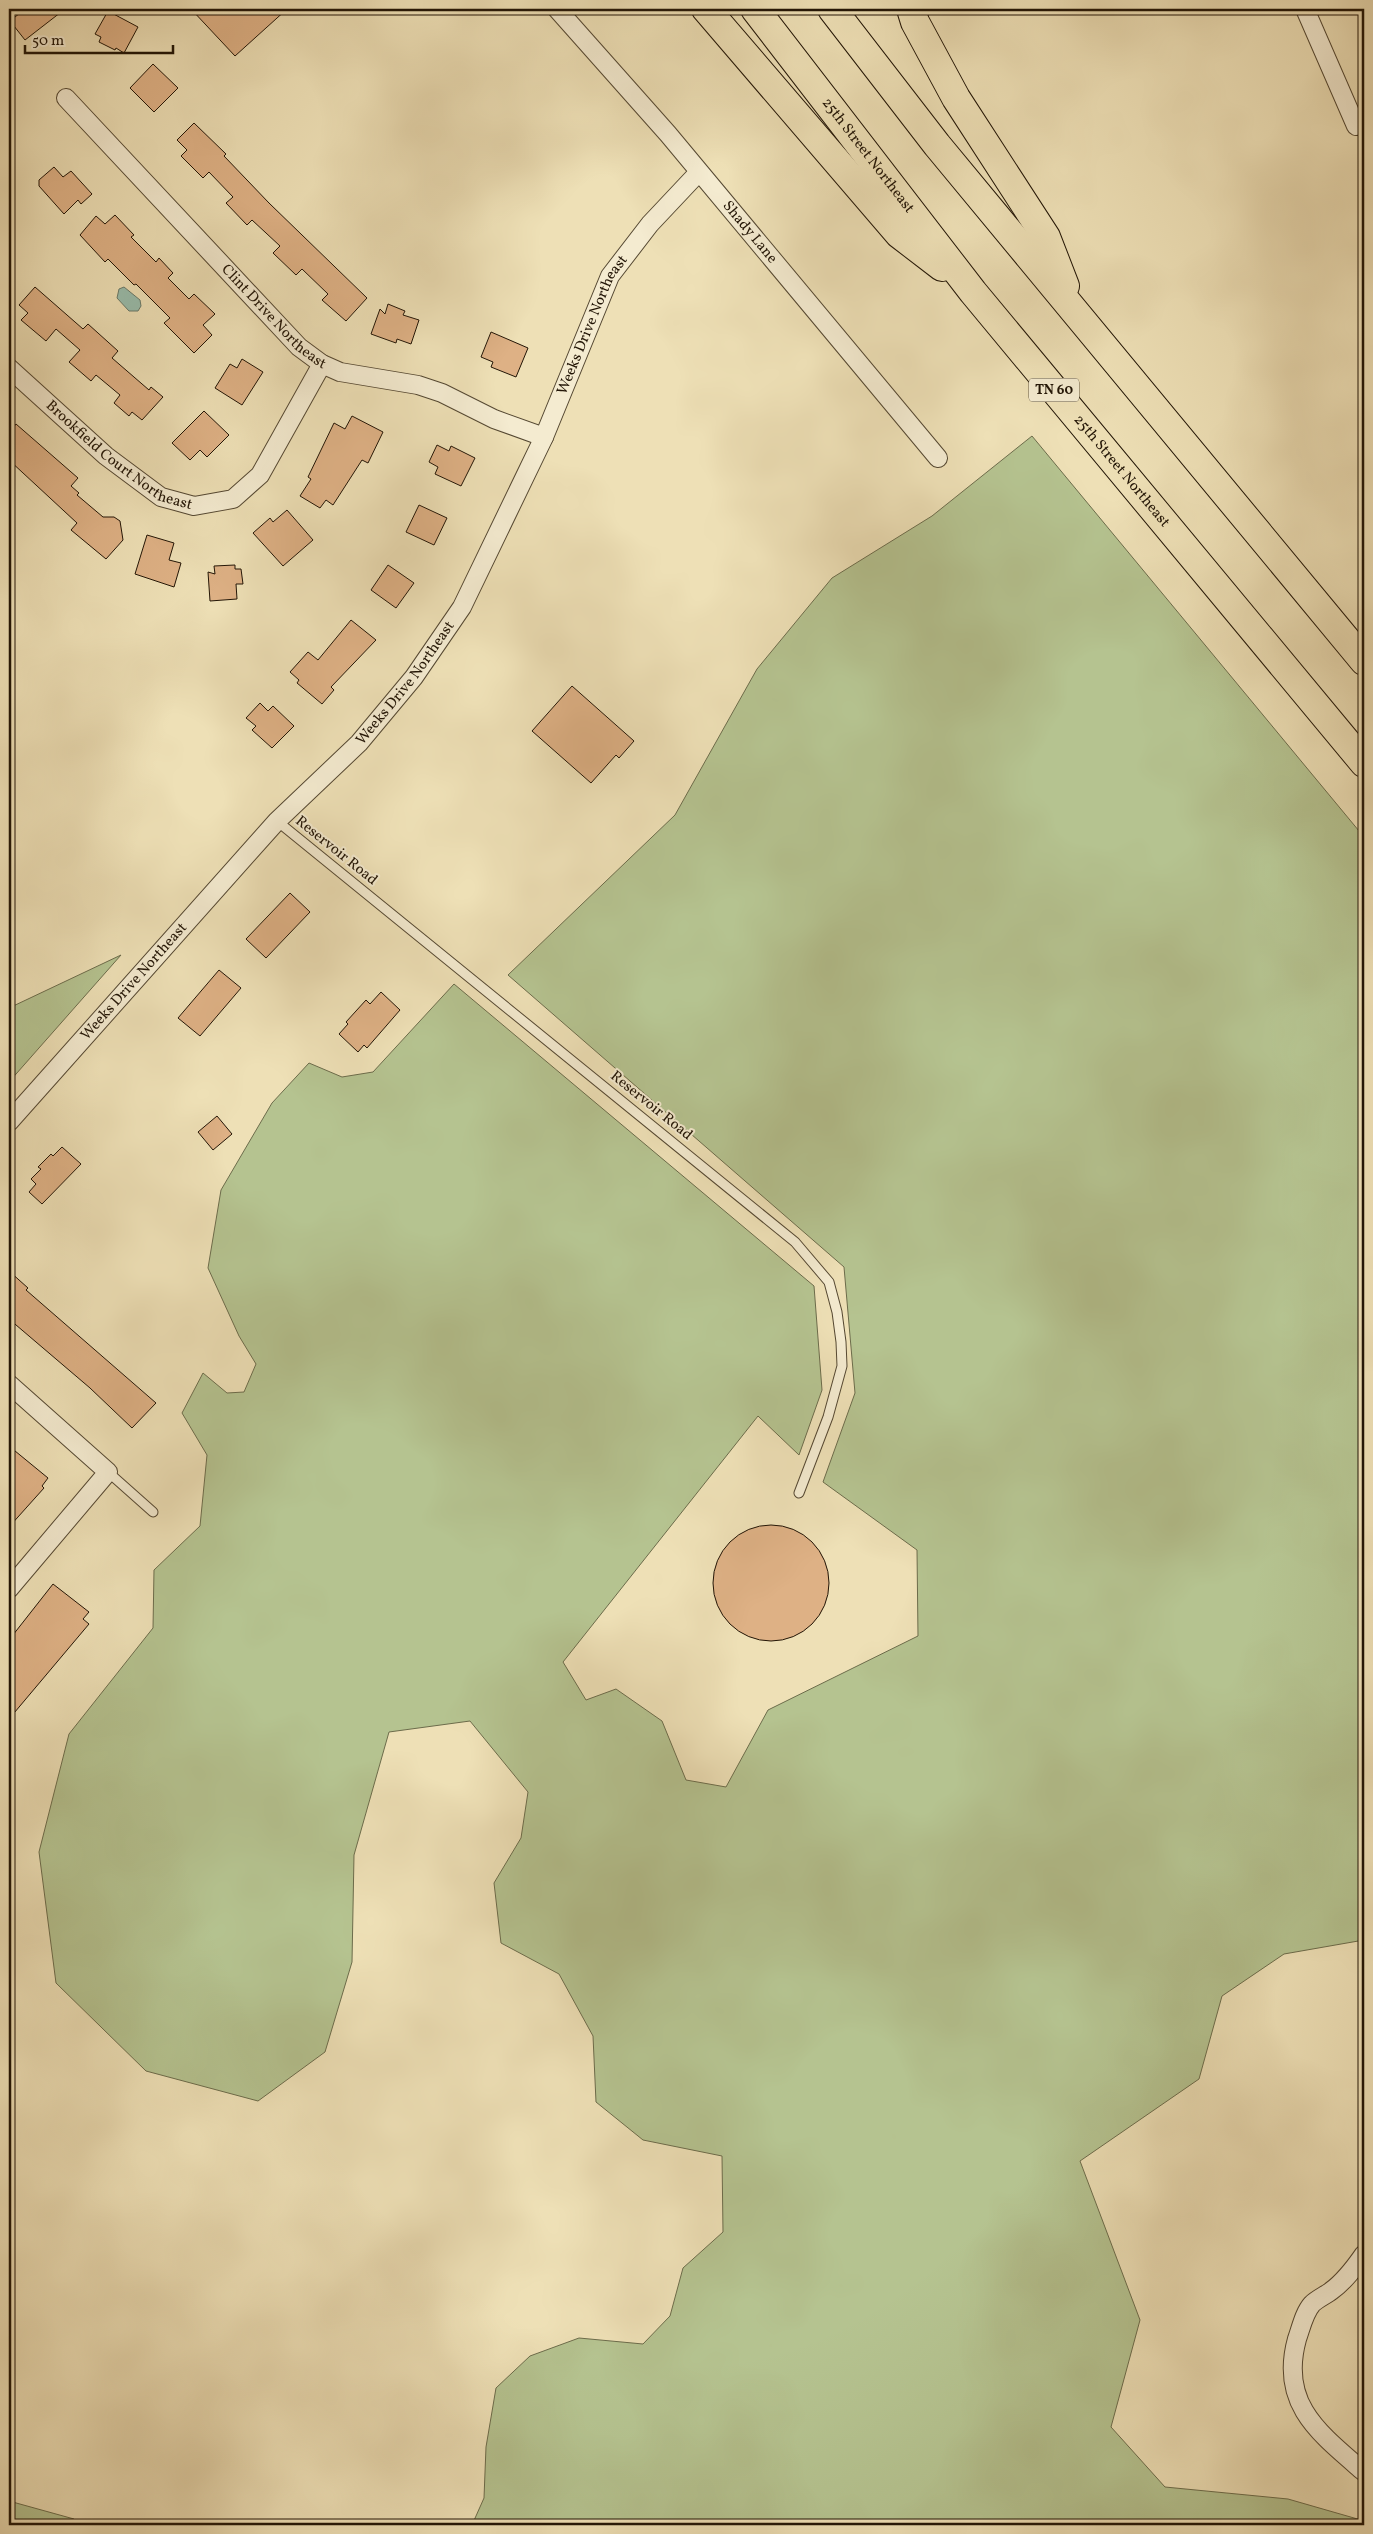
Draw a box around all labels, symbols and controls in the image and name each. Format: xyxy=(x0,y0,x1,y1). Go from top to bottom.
scale bar xyxy=(25,22,172,54)
text: 50 m xyxy=(32,31,64,52)
street label: 25th Street Northeast xyxy=(817,93,919,218)
street label: Shady Lane xyxy=(717,196,782,268)
street label: Weeks Drive Northeast xyxy=(552,251,633,398)
street label: Clint Drive Northeast xyxy=(216,260,329,375)
road number: TN 60 xyxy=(1029,378,1079,402)
street label: Brookfield Court Northeast xyxy=(41,396,195,516)
street label: 25th Street Northeast xyxy=(1069,410,1175,532)
street label: Weeks Drive Northeast xyxy=(351,617,460,750)
street label: Reservoir Road xyxy=(290,811,382,891)
street label: Weeks Drive Northeast xyxy=(76,918,192,1045)
street label: Reservoir Road xyxy=(605,1066,697,1146)

